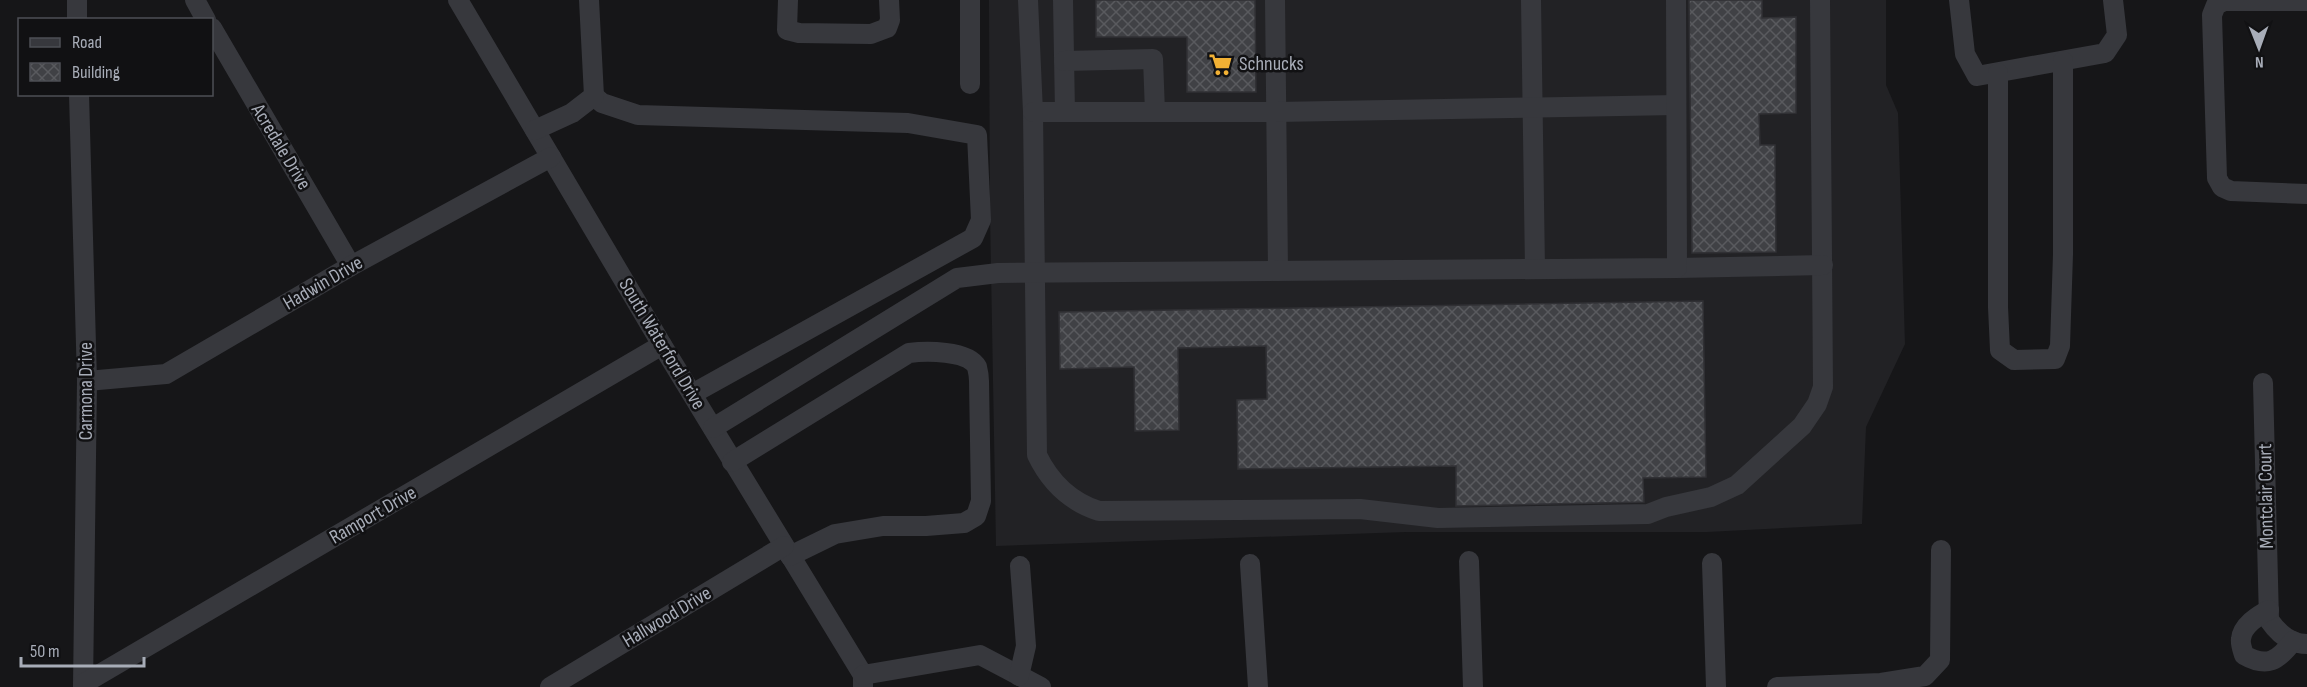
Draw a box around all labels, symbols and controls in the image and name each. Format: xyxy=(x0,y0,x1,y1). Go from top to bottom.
legend xyxy=(18,18,213,96)
north arrow xyxy=(2229,18,2289,78)
text: Road xyxy=(72,32,102,53)
supermarket icon: Schnucks xyxy=(1208,51,1234,77)
place label: Schnucks xyxy=(1239,52,1304,76)
text: N xyxy=(2255,52,2264,71)
text: Building xyxy=(72,62,120,83)
street label: Acredale Drive xyxy=(245,99,316,194)
street label: Hadwin Drive xyxy=(279,251,367,315)
street label: South Waterford Drive xyxy=(613,274,711,414)
street label: Carmona Drive xyxy=(74,342,98,440)
street label: Montclair Court xyxy=(2253,443,2279,549)
street label: Ramport Drive xyxy=(325,481,421,549)
street label: Hallwood Drive xyxy=(618,581,716,653)
scale bar xyxy=(21,630,144,668)
text: 50 m xyxy=(30,641,60,662)

